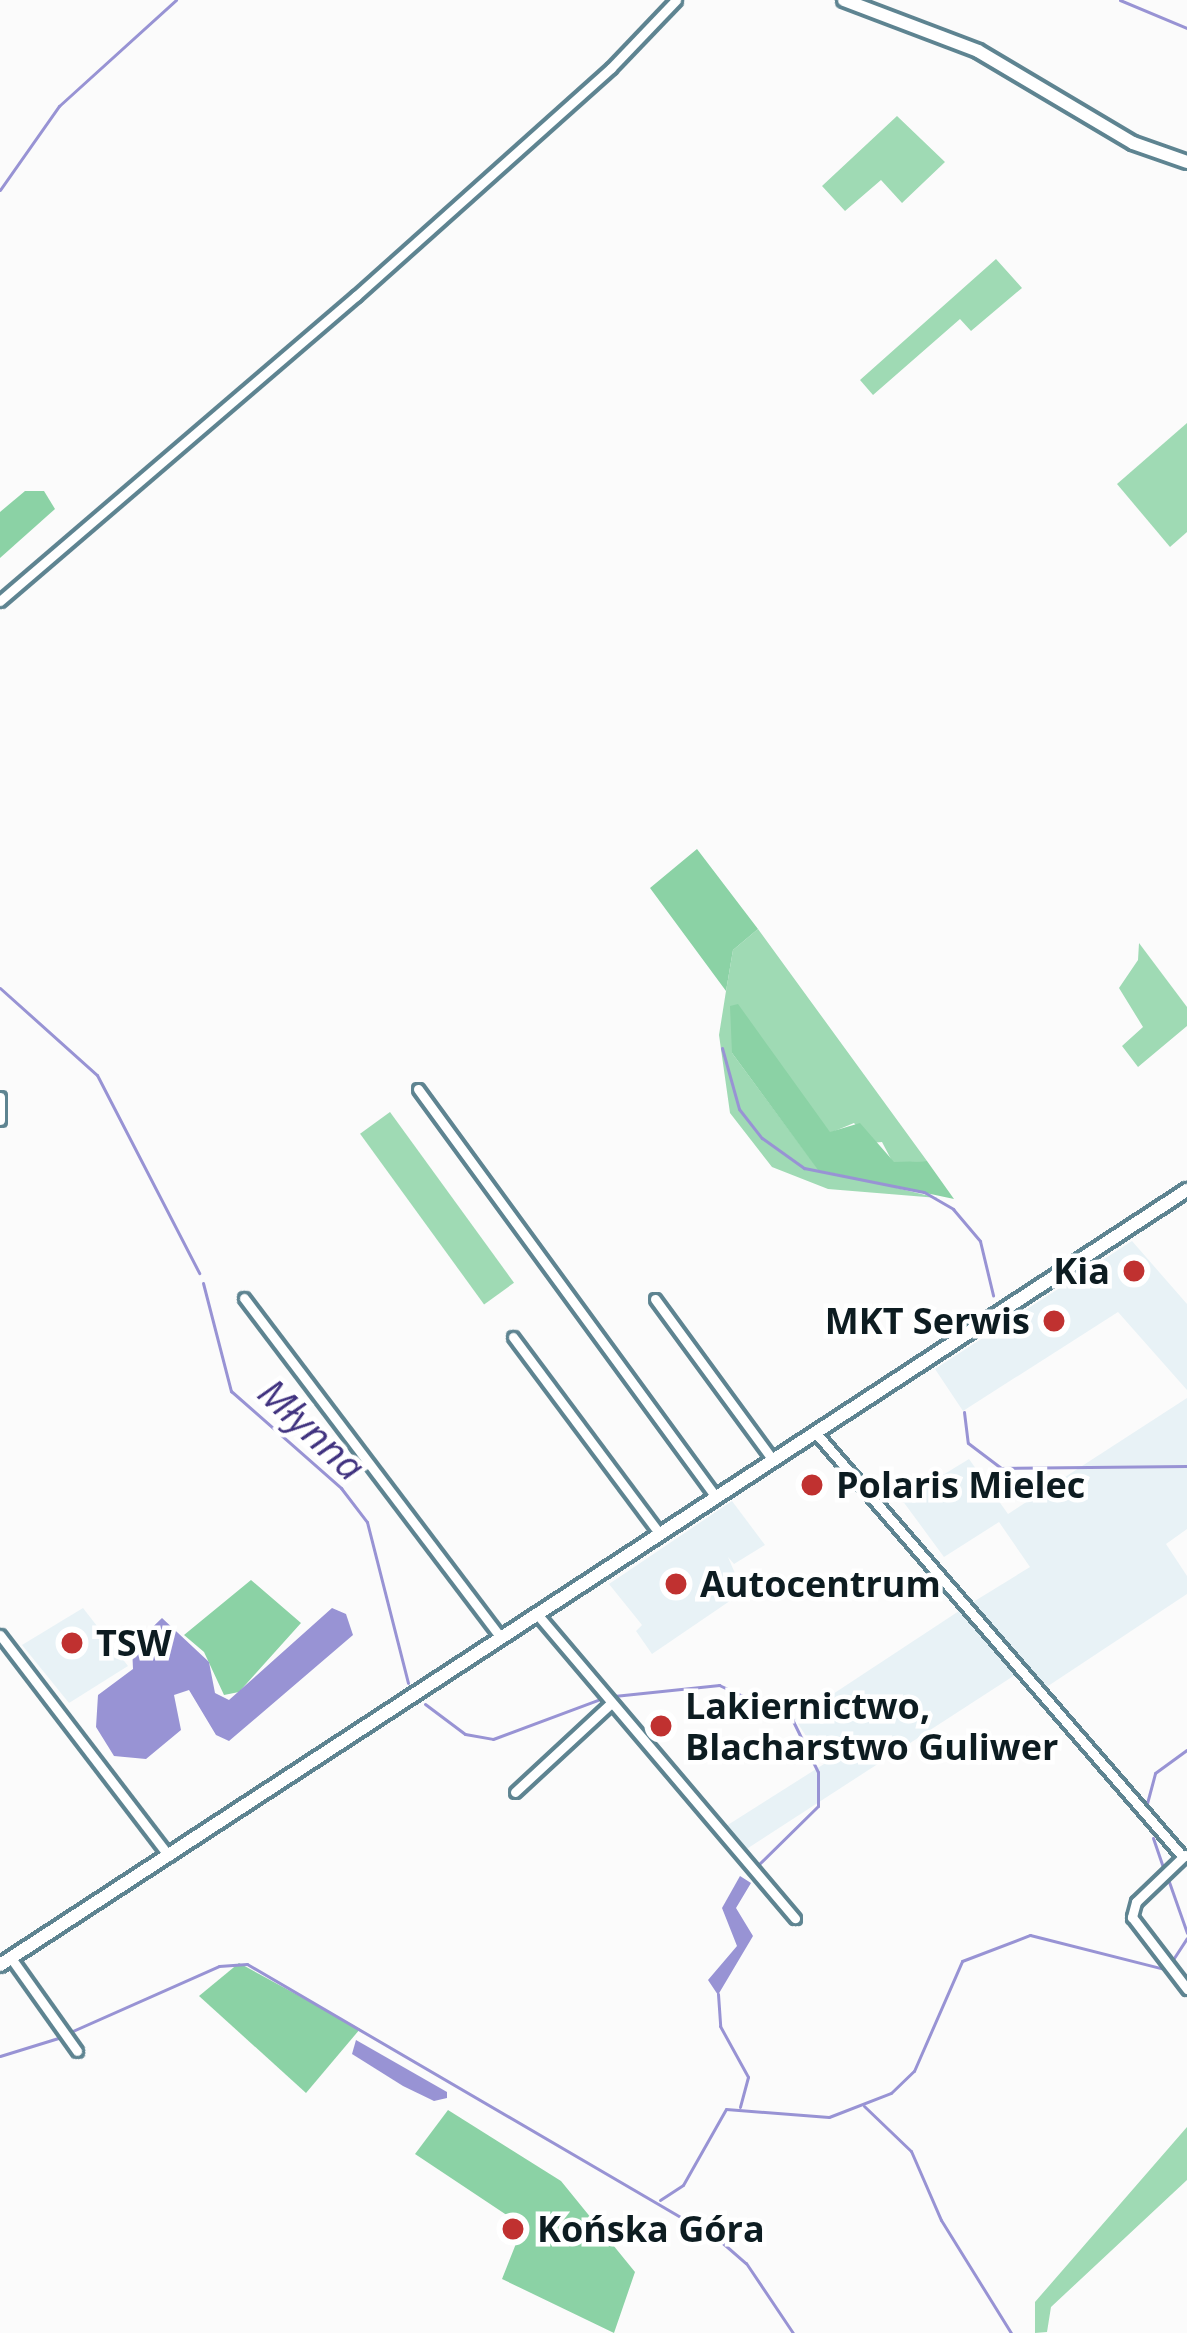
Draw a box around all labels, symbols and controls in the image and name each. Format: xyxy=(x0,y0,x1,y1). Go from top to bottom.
place label: Kia xyxy=(1053,1249,1110,1293)
marker: Kia xyxy=(1121,1258,1147,1284)
place label: MKT Serwis xyxy=(825,1299,1030,1343)
marker: MKT Serwis xyxy=(1041,1308,1067,1334)
water label: Młynna xyxy=(249,1368,375,1490)
place label: Polaris Mielec xyxy=(836,1463,1085,1507)
marker: Polaris Mielec xyxy=(799,1472,825,1498)
place label: Autocentrum xyxy=(700,1562,941,1606)
marker: Autocentrum xyxy=(663,1571,689,1597)
place label: TSW xyxy=(96,1621,171,1665)
marker: TSW xyxy=(59,1630,85,1656)
place label: Lakiernictwo, Blacharstwo Guliwer xyxy=(685,1683,1058,1768)
marker: Lakiernictwo, Blacharstwo Guliwer xyxy=(648,1713,674,1739)
place label: Końska Góra xyxy=(537,2207,765,2251)
marker: Końska Góra xyxy=(500,2216,526,2242)

